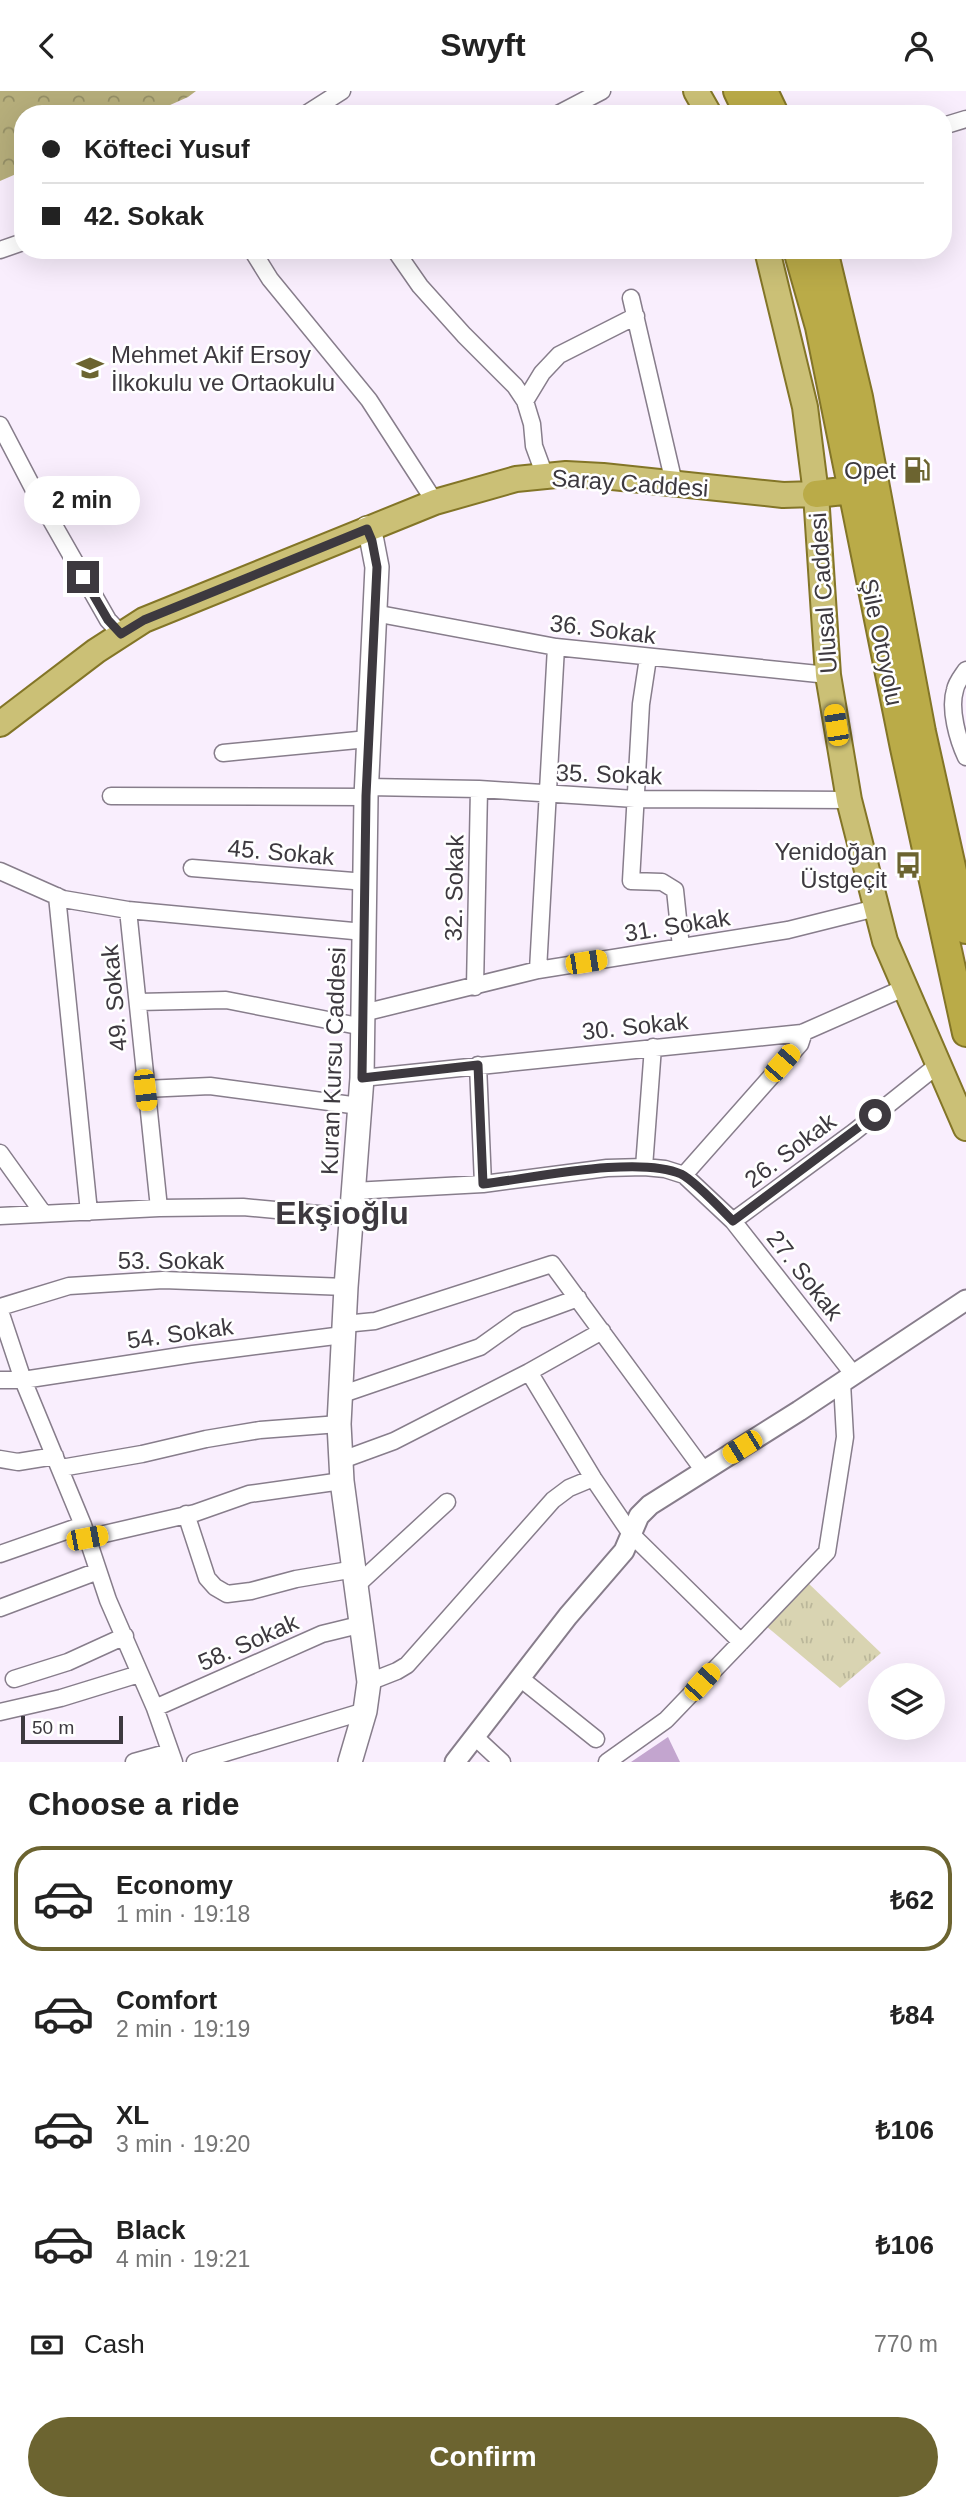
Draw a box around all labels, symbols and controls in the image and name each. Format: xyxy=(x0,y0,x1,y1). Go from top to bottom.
icon: back xyxy=(28,27,66,65)
text: Swyft xyxy=(440,27,526,63)
icon: person xyxy=(900,27,938,65)
text: Köfteci Yusuf xyxy=(84,134,250,164)
text: 42. Sokak xyxy=(84,201,204,231)
place label: Mehmet Akif Ersoy İlkokulu ve Ortaokulu xyxy=(111,341,335,396)
school or university icon: Mehmet Akif Ersoy İlkokulu ve Ortaokulu xyxy=(75,353,105,383)
fuel station icon: Opet xyxy=(902,455,932,485)
place label: Opet xyxy=(844,457,896,484)
street label: Saray Caddesi xyxy=(551,464,709,502)
callout: 2 min xyxy=(25,475,141,525)
text: 2 min xyxy=(52,487,112,513)
street label: Ulusal Caddesi xyxy=(804,512,842,674)
route end xyxy=(67,561,99,593)
street label: Şile Otoyolu xyxy=(855,576,909,708)
street label: 36. Sokak xyxy=(548,609,659,649)
car xyxy=(823,703,850,747)
street label: 35. Sokak xyxy=(555,759,664,789)
street label: 32. Sokak xyxy=(440,833,468,942)
street label: 45. Sokak xyxy=(227,834,336,870)
place label: Yenidoğan Üstgeçit xyxy=(774,838,887,893)
bus stop icon: Yenidoğan Üstgeçit xyxy=(893,850,923,880)
street label: 31. Sokak xyxy=(622,903,733,947)
street label: 49. Sokak xyxy=(96,943,132,1052)
street label: Kuran Kursu Caddesi xyxy=(316,947,350,1175)
car xyxy=(564,948,609,976)
street label: 30. Sokak xyxy=(581,1007,690,1045)
car xyxy=(761,1040,804,1086)
car xyxy=(133,1068,158,1112)
route start xyxy=(859,1099,891,1131)
street label: 26. Sokak xyxy=(739,1106,842,1193)
district label: Ekşioğlu xyxy=(275,1195,409,1231)
street label: 27. Sokak xyxy=(762,1225,849,1326)
street label: 53. Sokak xyxy=(118,1247,225,1274)
street label: 54. Sokak xyxy=(125,1312,236,1354)
car xyxy=(719,1427,766,1467)
car xyxy=(65,1524,110,1552)
street label: 58. Sokak xyxy=(194,1608,303,1676)
car xyxy=(681,1659,724,1705)
map controls xyxy=(868,1663,945,1740)
button: layers xyxy=(868,1663,945,1740)
scale bar xyxy=(21,1713,122,1745)
text: 50 m xyxy=(32,1717,74,1738)
text: Choose a ride xyxy=(28,1786,240,1822)
icon: car xyxy=(32,1867,95,1930)
text: Economy xyxy=(116,1870,233,1900)
text: ₺62 xyxy=(890,1885,934,1915)
text: 1 min · 19:18 xyxy=(116,1901,250,1927)
icon: car xyxy=(32,1982,95,2045)
text: Comfort xyxy=(116,1985,217,2015)
text: ₺84 xyxy=(890,2000,934,2030)
text: 2 min · 19:19 xyxy=(116,2016,250,2042)
icon: car xyxy=(32,2097,95,2160)
text: XL xyxy=(116,2100,149,2130)
text: ₺106 xyxy=(876,2115,934,2145)
text: 3 min · 19:20 xyxy=(116,2131,250,2157)
icon: car xyxy=(32,2212,95,2275)
text: Black xyxy=(116,2215,185,2245)
text: ₺106 xyxy=(876,2230,934,2260)
text: 4 min · 19:21 xyxy=(116,2246,250,2272)
icon: cash xyxy=(28,2326,66,2364)
text: Cash xyxy=(84,2329,145,2359)
text: 770 m xyxy=(874,2331,938,2357)
button: Confirm xyxy=(28,2417,938,2497)

